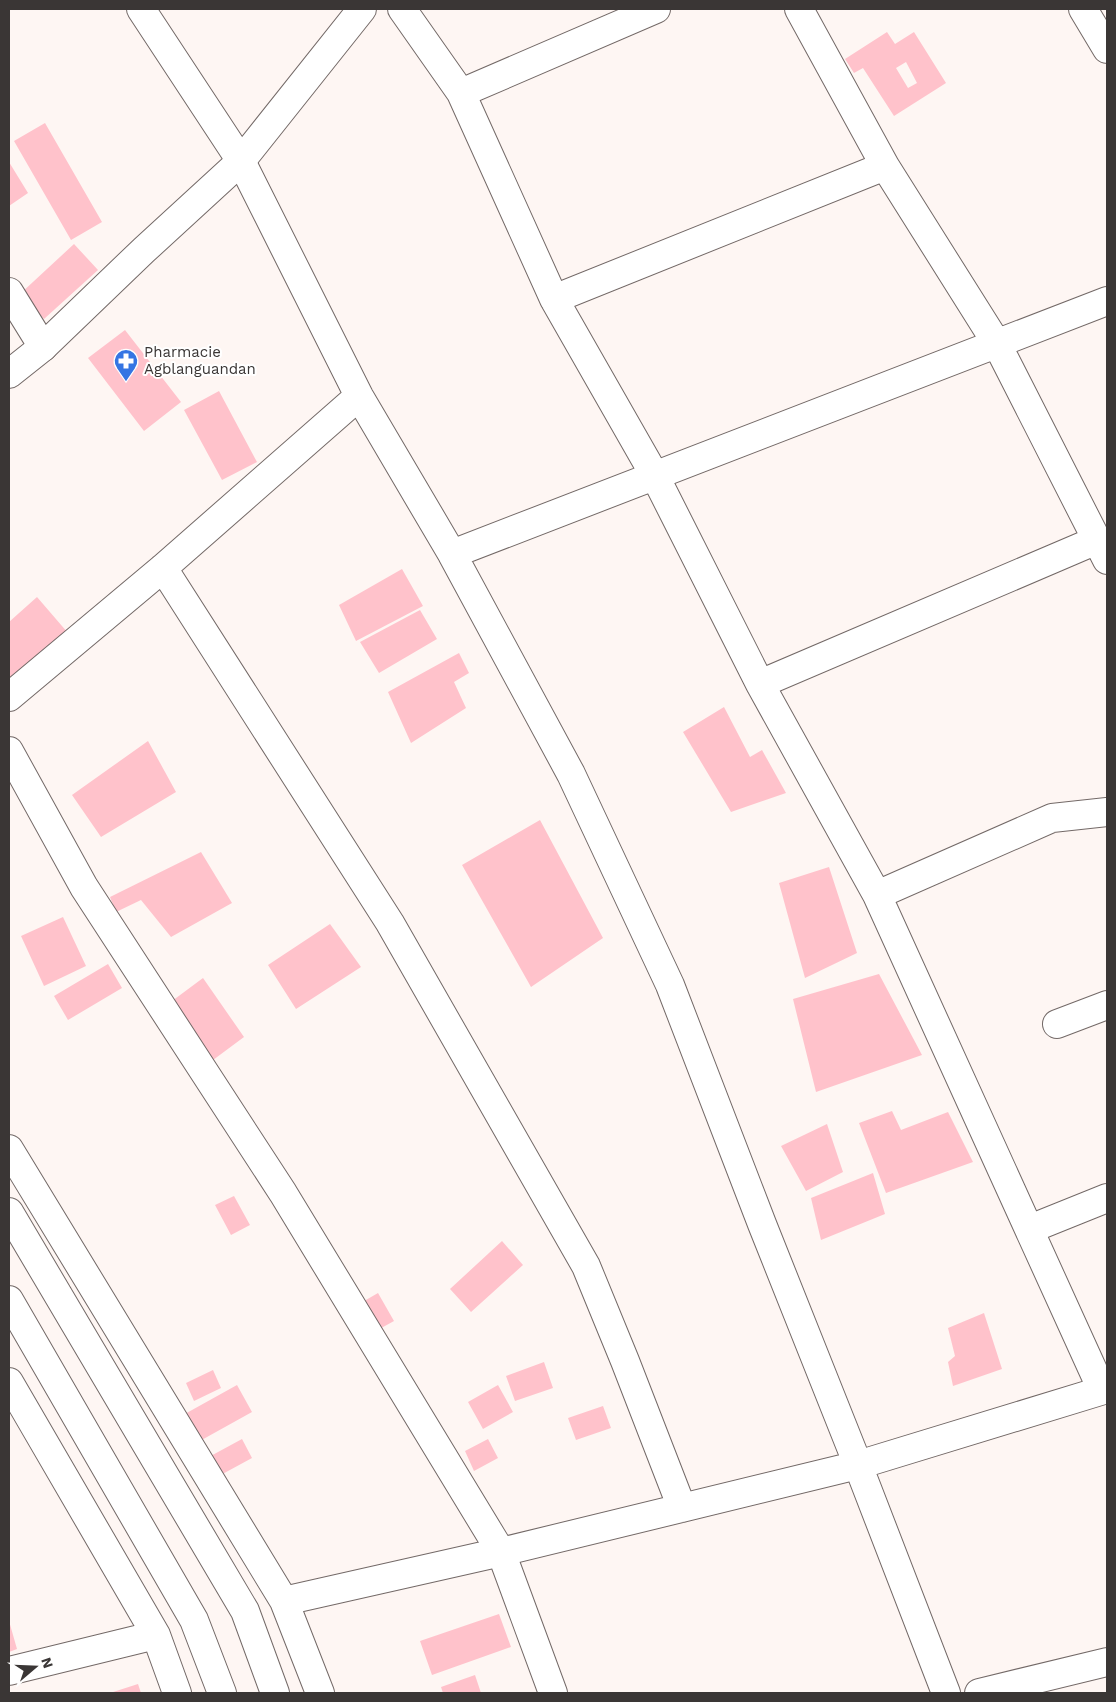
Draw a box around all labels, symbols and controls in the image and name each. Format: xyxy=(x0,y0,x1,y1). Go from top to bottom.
place label: Pharmacie Agblanguandan xyxy=(144,343,256,378)
pharmacy icon: Pharmacie Agblanguandan xyxy=(113,348,139,382)
north arrow xyxy=(10,1642,60,1692)
text: N xyxy=(38,1655,57,1670)

